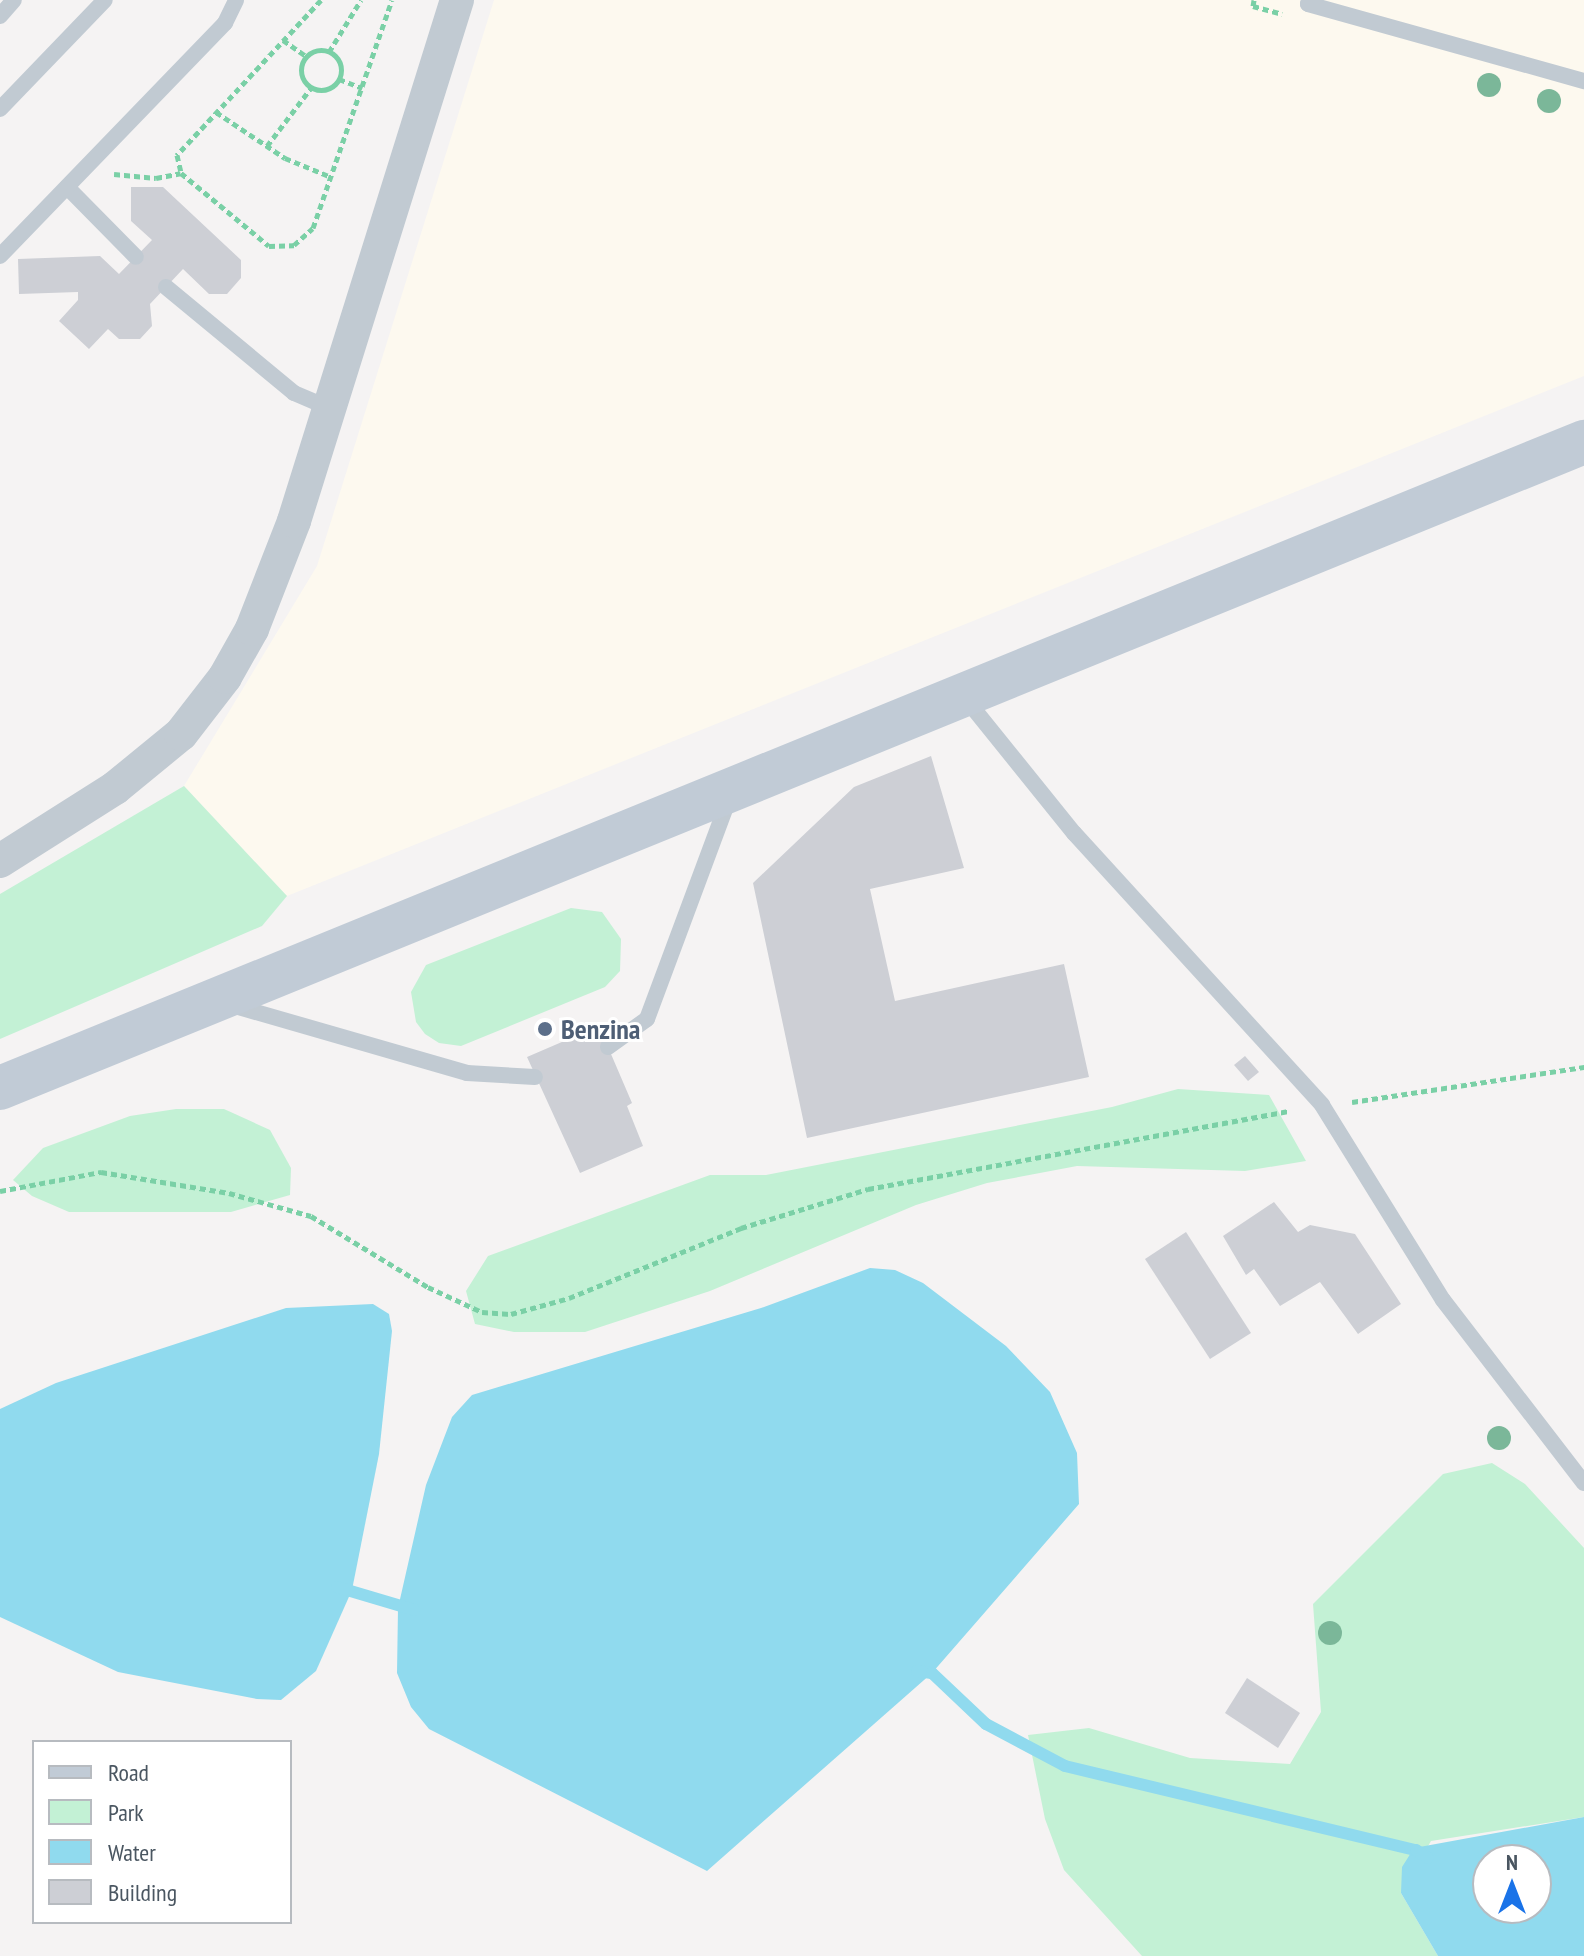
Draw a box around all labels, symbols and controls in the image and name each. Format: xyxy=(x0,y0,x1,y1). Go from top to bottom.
place label: Benzina xyxy=(561,1012,640,1046)
marker: Benzina xyxy=(536,1020,554,1038)
legend xyxy=(32,1740,292,1924)
text: Road xyxy=(108,1757,149,1788)
text: Park xyxy=(108,1797,144,1828)
text: Water xyxy=(108,1837,156,1868)
north arrow xyxy=(1472,1844,1552,1924)
text: N xyxy=(1506,1848,1518,1876)
text: Building xyxy=(108,1877,177,1908)

